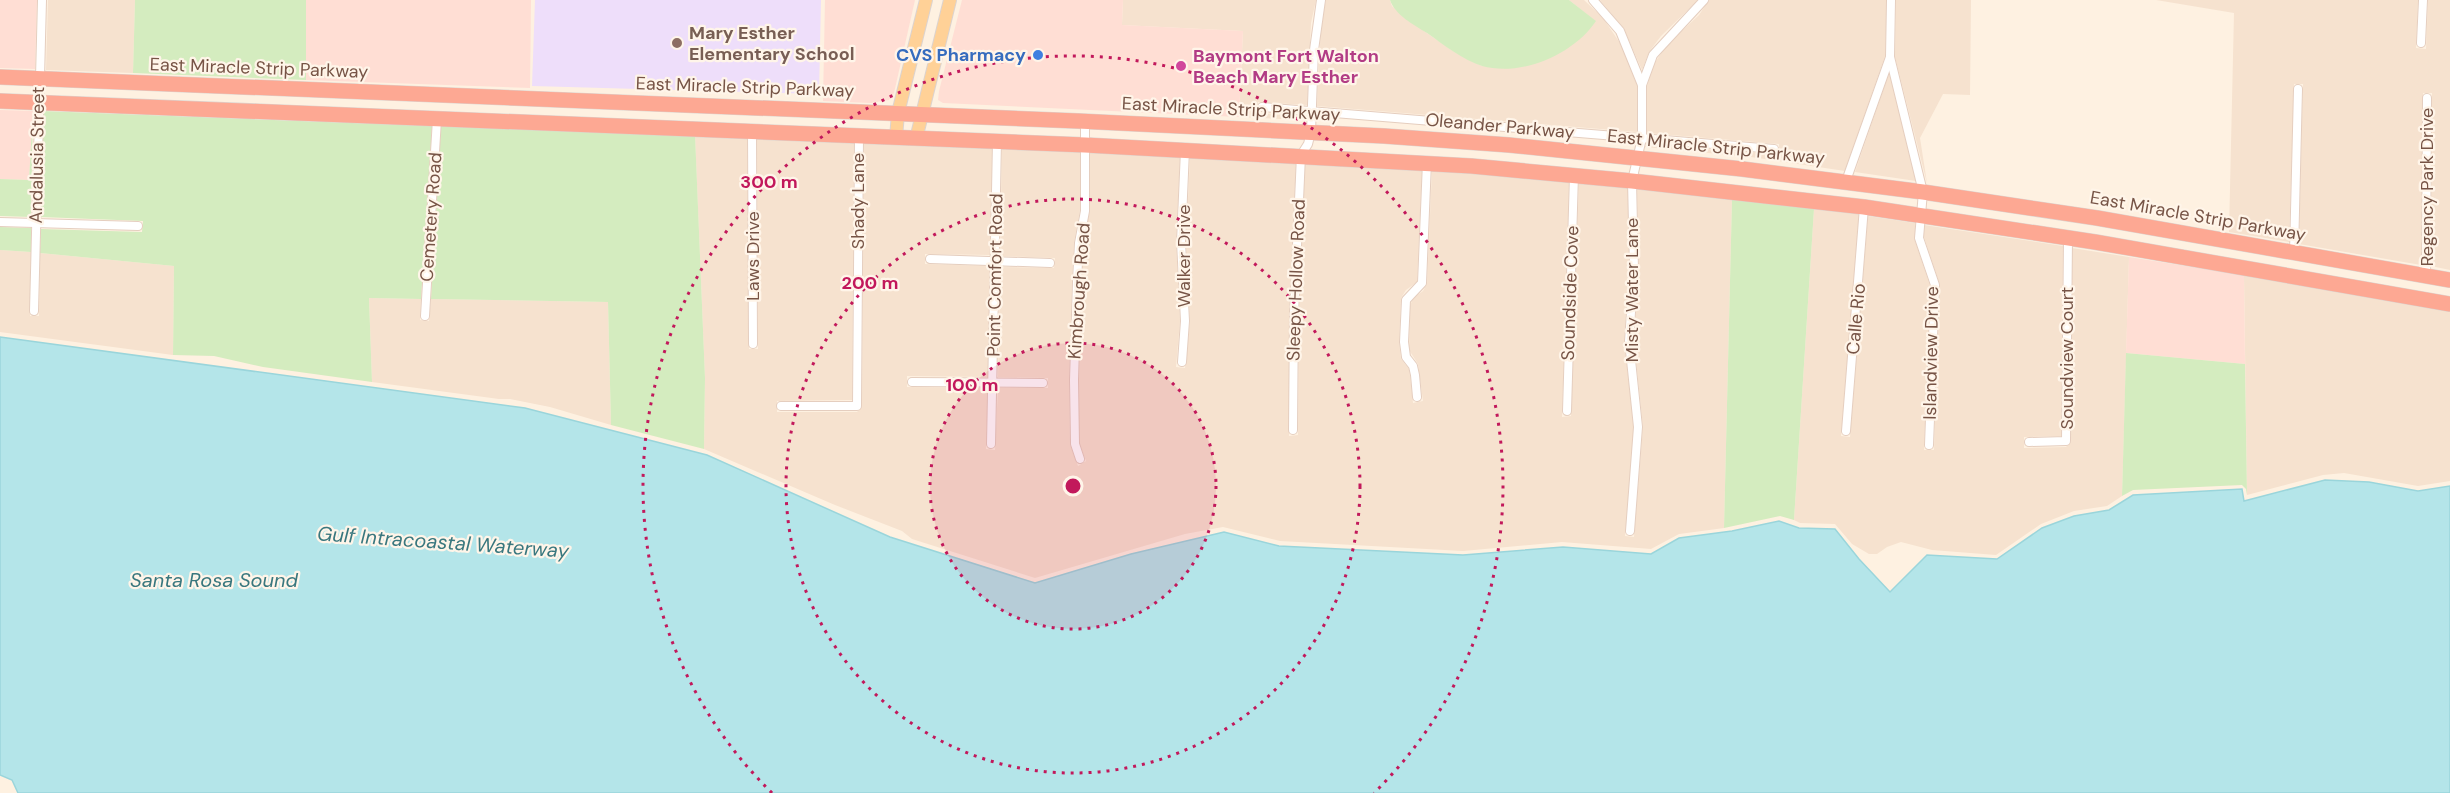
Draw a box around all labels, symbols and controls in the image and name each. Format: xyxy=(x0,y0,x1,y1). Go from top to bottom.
place label: Mary Esther Elementary School xyxy=(689,21,855,66)
marker: Mary Esther Elementary School xyxy=(670,36,684,50)
place label: CVS Pharmacy xyxy=(896,43,1026,67)
place label: Baymont Fort Walton Beach Mary Esther xyxy=(1193,44,1379,89)
marker: CVS Pharmacy xyxy=(1031,48,1045,62)
street label: East Miracle Strip Parkway xyxy=(149,52,369,84)
marker: Baymont Fort Walton Beach Mary Esther xyxy=(1174,59,1188,73)
street label: East Miracle Strip Parkway xyxy=(635,71,855,103)
street label: Andalusia Street xyxy=(24,86,50,224)
street label: East Miracle Strip Parkway xyxy=(1121,91,1341,127)
street label: Oleander Parkway xyxy=(1424,108,1576,144)
street label: Regency Park Drive xyxy=(2415,108,2439,266)
street label: East Miracle Strip Parkway xyxy=(1606,124,1826,170)
street label: Cemetery Road xyxy=(415,152,447,282)
street label: Shady Lane xyxy=(846,153,870,249)
text: 300 m xyxy=(740,170,798,194)
street label: East Miracle Strip Parkway xyxy=(2088,185,2308,247)
street label: Point Comfort Road xyxy=(982,193,1008,357)
street label: Sleepy Hollow Road xyxy=(1281,199,1311,361)
street label: Walker Drive xyxy=(1172,204,1196,308)
street label: Laws Drive xyxy=(741,211,765,301)
street label: Misty Water Lane xyxy=(1620,218,1644,362)
street label: Kimbrough Road xyxy=(1062,222,1096,360)
street label: Soundside Cove xyxy=(1556,225,1584,361)
text: 200 m xyxy=(842,271,898,295)
street label: Calle Rio xyxy=(1841,282,1871,356)
street label: Islandview Drive xyxy=(1918,286,1944,420)
street label: Soundview Court xyxy=(2055,287,2079,429)
text: 100 m xyxy=(945,373,999,397)
centre of rings xyxy=(1063,476,1083,496)
water label: Gulf Intracoastal Waterway xyxy=(316,520,570,564)
water label: Santa Rosa Sound xyxy=(130,567,298,593)

